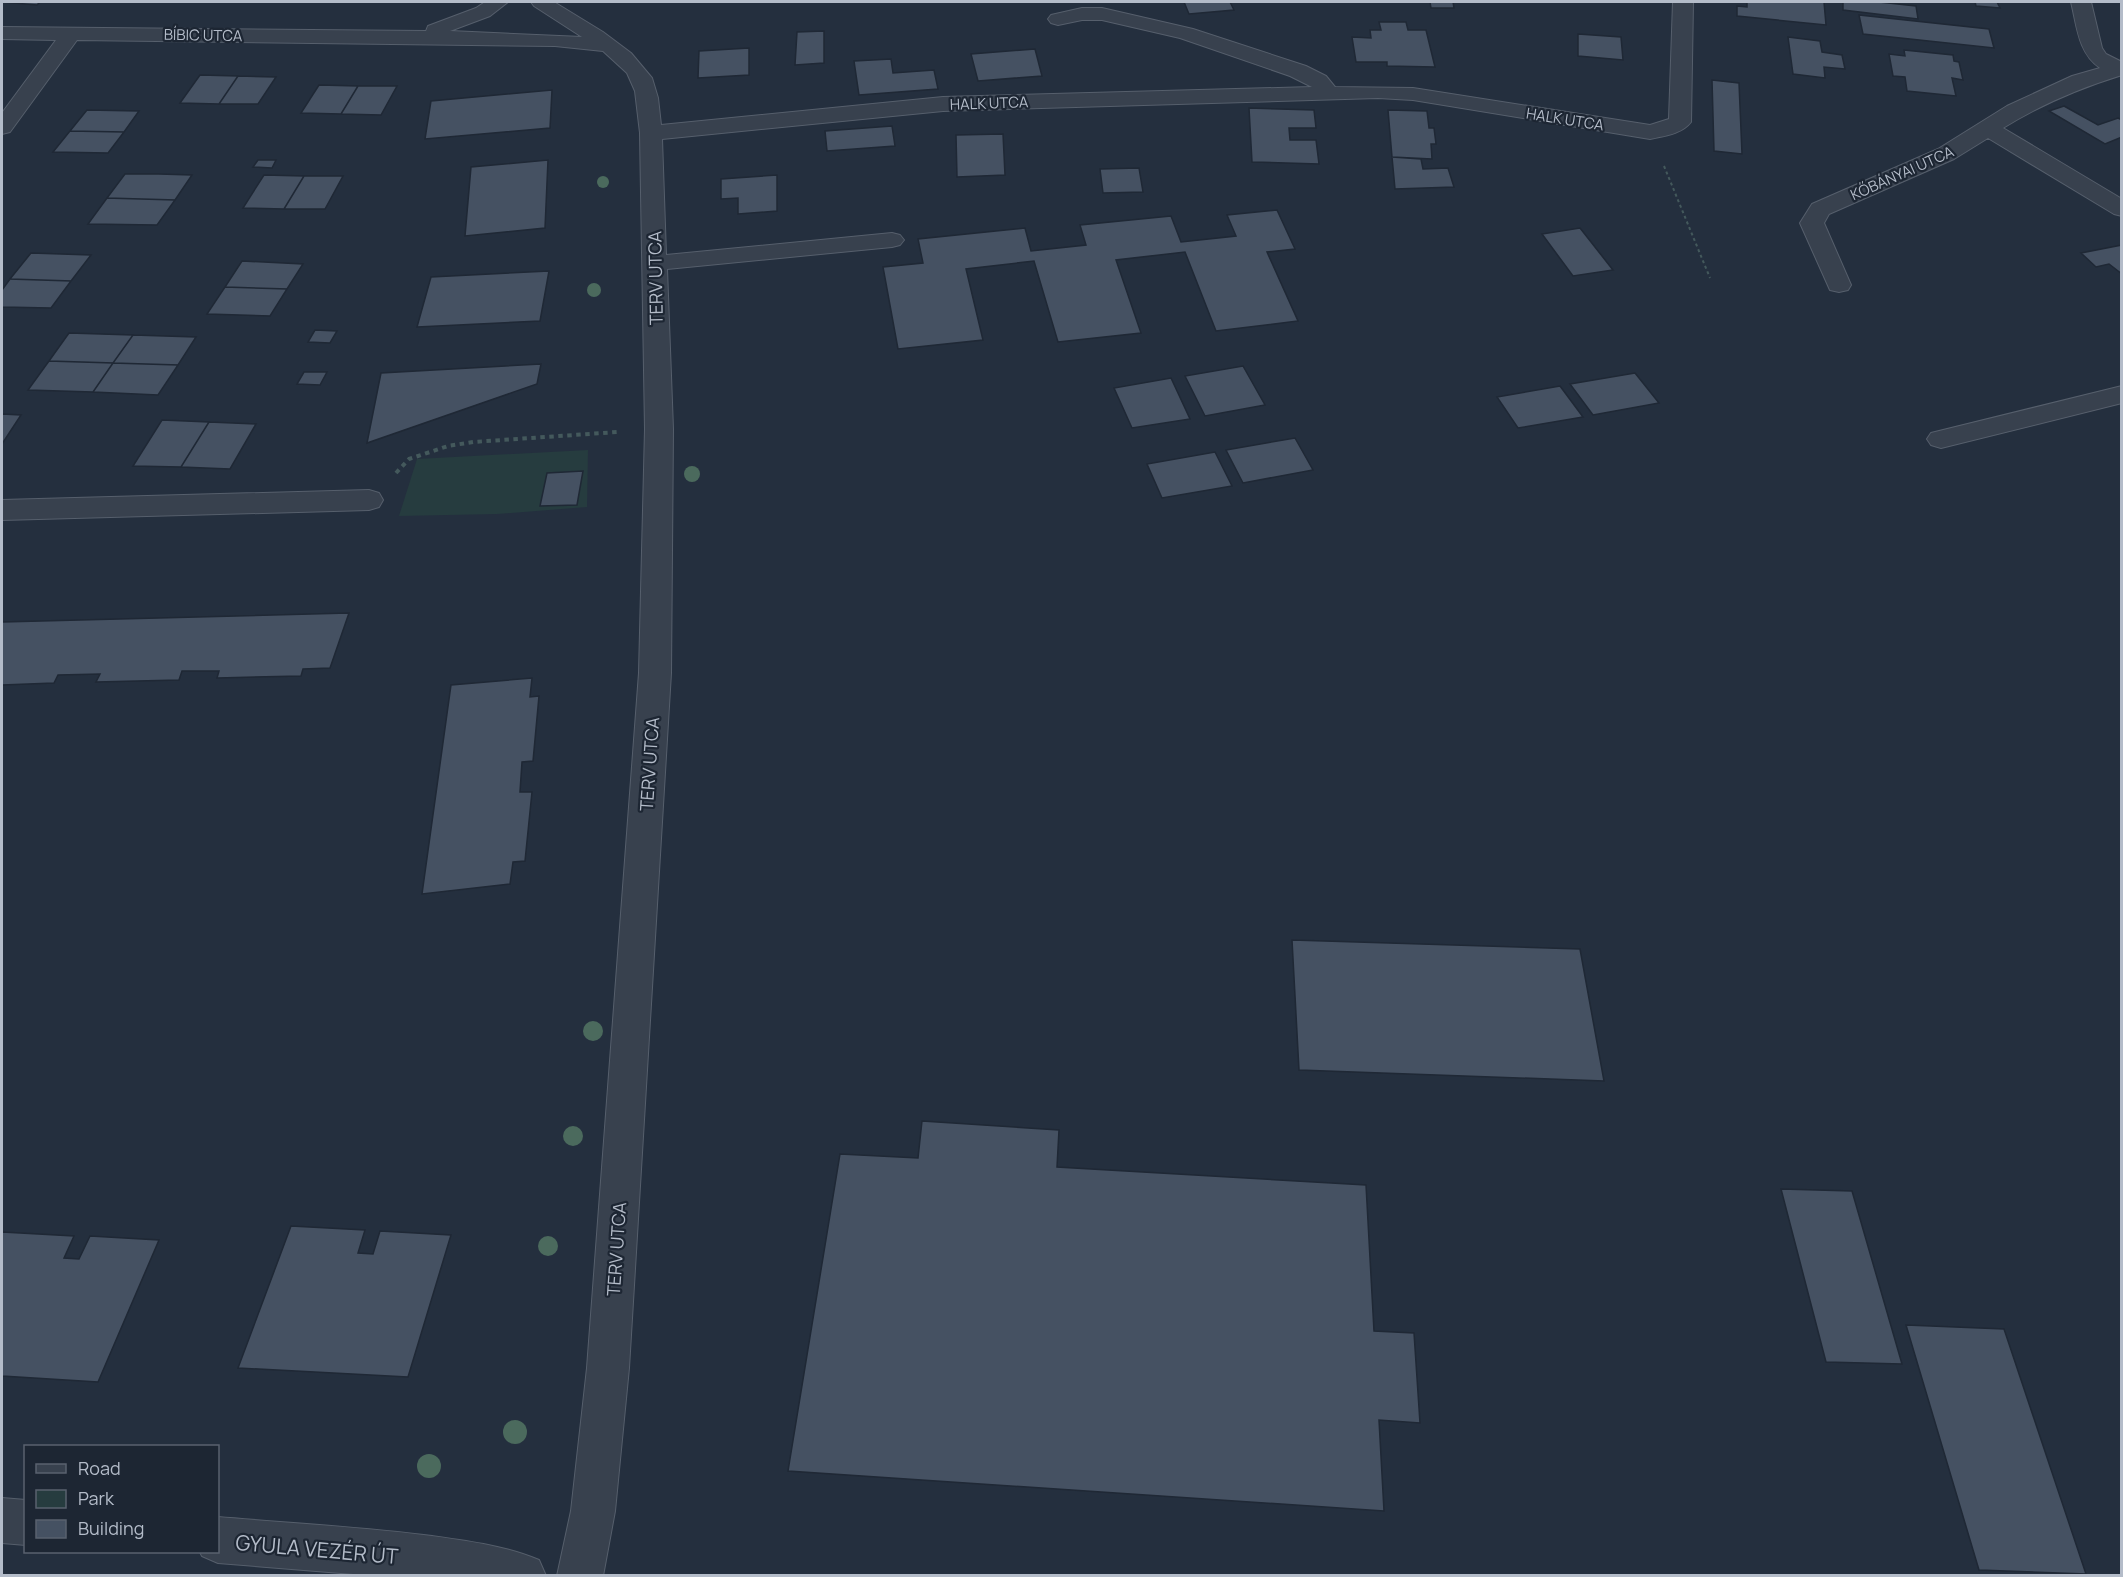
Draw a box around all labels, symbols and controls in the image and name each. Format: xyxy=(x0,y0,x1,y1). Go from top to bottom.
street label: BÍBIC UTCA xyxy=(164,24,243,46)
street label: HALK UTCA xyxy=(949,91,1029,115)
street label: HALK UTCA xyxy=(1525,102,1606,136)
street label: KŐBÁNYAI UTCA xyxy=(1847,141,1957,205)
street label: TERV UTCA xyxy=(642,230,668,325)
street label: TERV UTCA xyxy=(634,716,664,812)
street label: TERV UTCA xyxy=(601,1201,631,1297)
legend xyxy=(24,1445,219,1553)
text: Road xyxy=(78,1456,121,1480)
text: Park xyxy=(78,1486,115,1510)
text: Building xyxy=(78,1516,144,1540)
street label: GYULA VEZÉR ÚT xyxy=(235,1528,400,1570)

